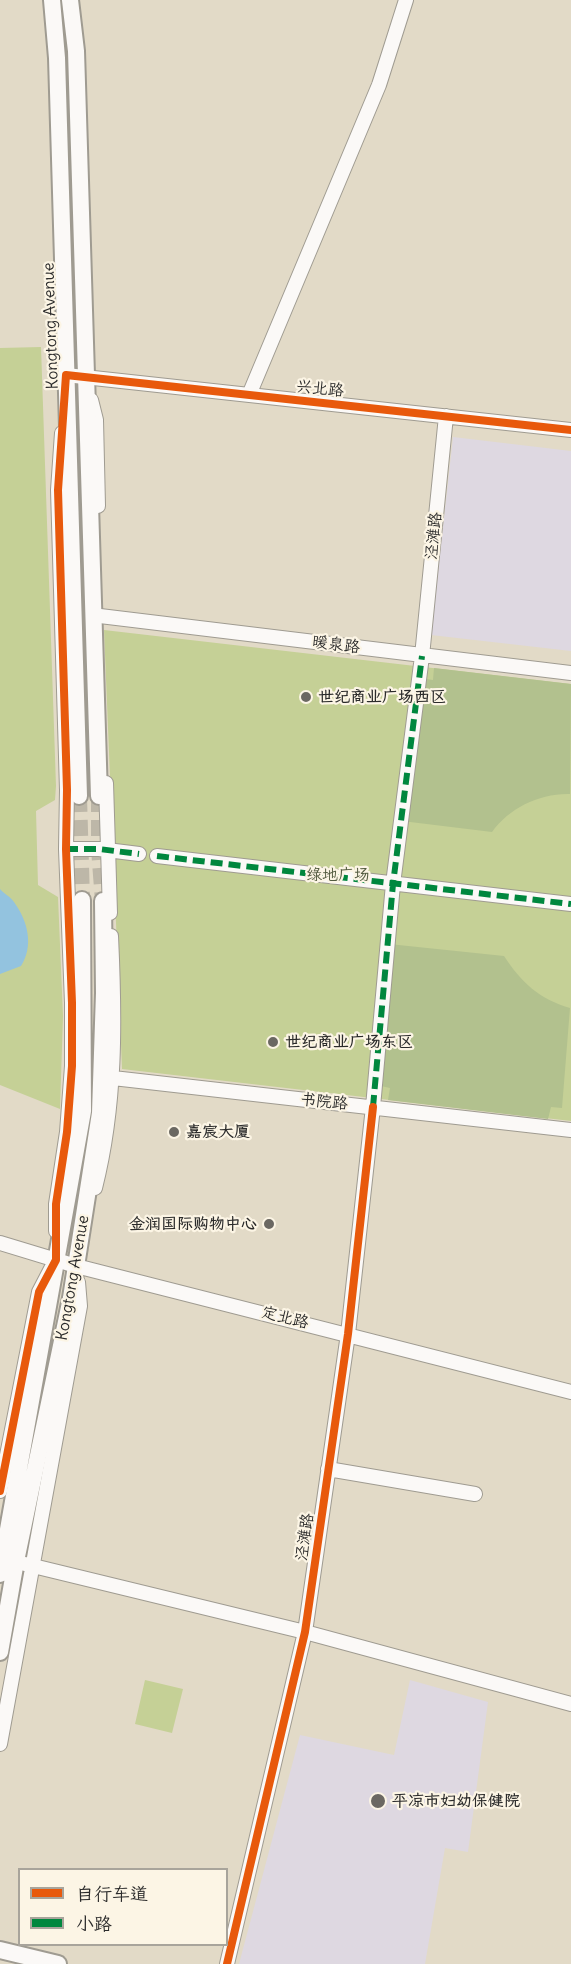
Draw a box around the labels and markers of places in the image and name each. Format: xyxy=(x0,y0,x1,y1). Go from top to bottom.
place label: 世纪商业广场西区 xyxy=(318,687,446,707)
marker: 世纪商业广场西区 xyxy=(299,690,313,704)
place label: 世纪商业广场东区 xyxy=(285,1032,413,1052)
marker: 世纪商业广场东区 xyxy=(266,1035,280,1049)
place label: 嘉宸大厦 xyxy=(186,1122,250,1142)
marker: 嘉宸大厦 xyxy=(167,1125,181,1139)
place label: 金润国际购物中心 xyxy=(129,1214,257,1234)
marker: 金润国际购物中心 xyxy=(262,1217,276,1231)
place label: 平凉市妇幼保健院 xyxy=(392,1791,520,1811)
marker: 平凉市妇幼保健院 xyxy=(369,1792,387,1810)

